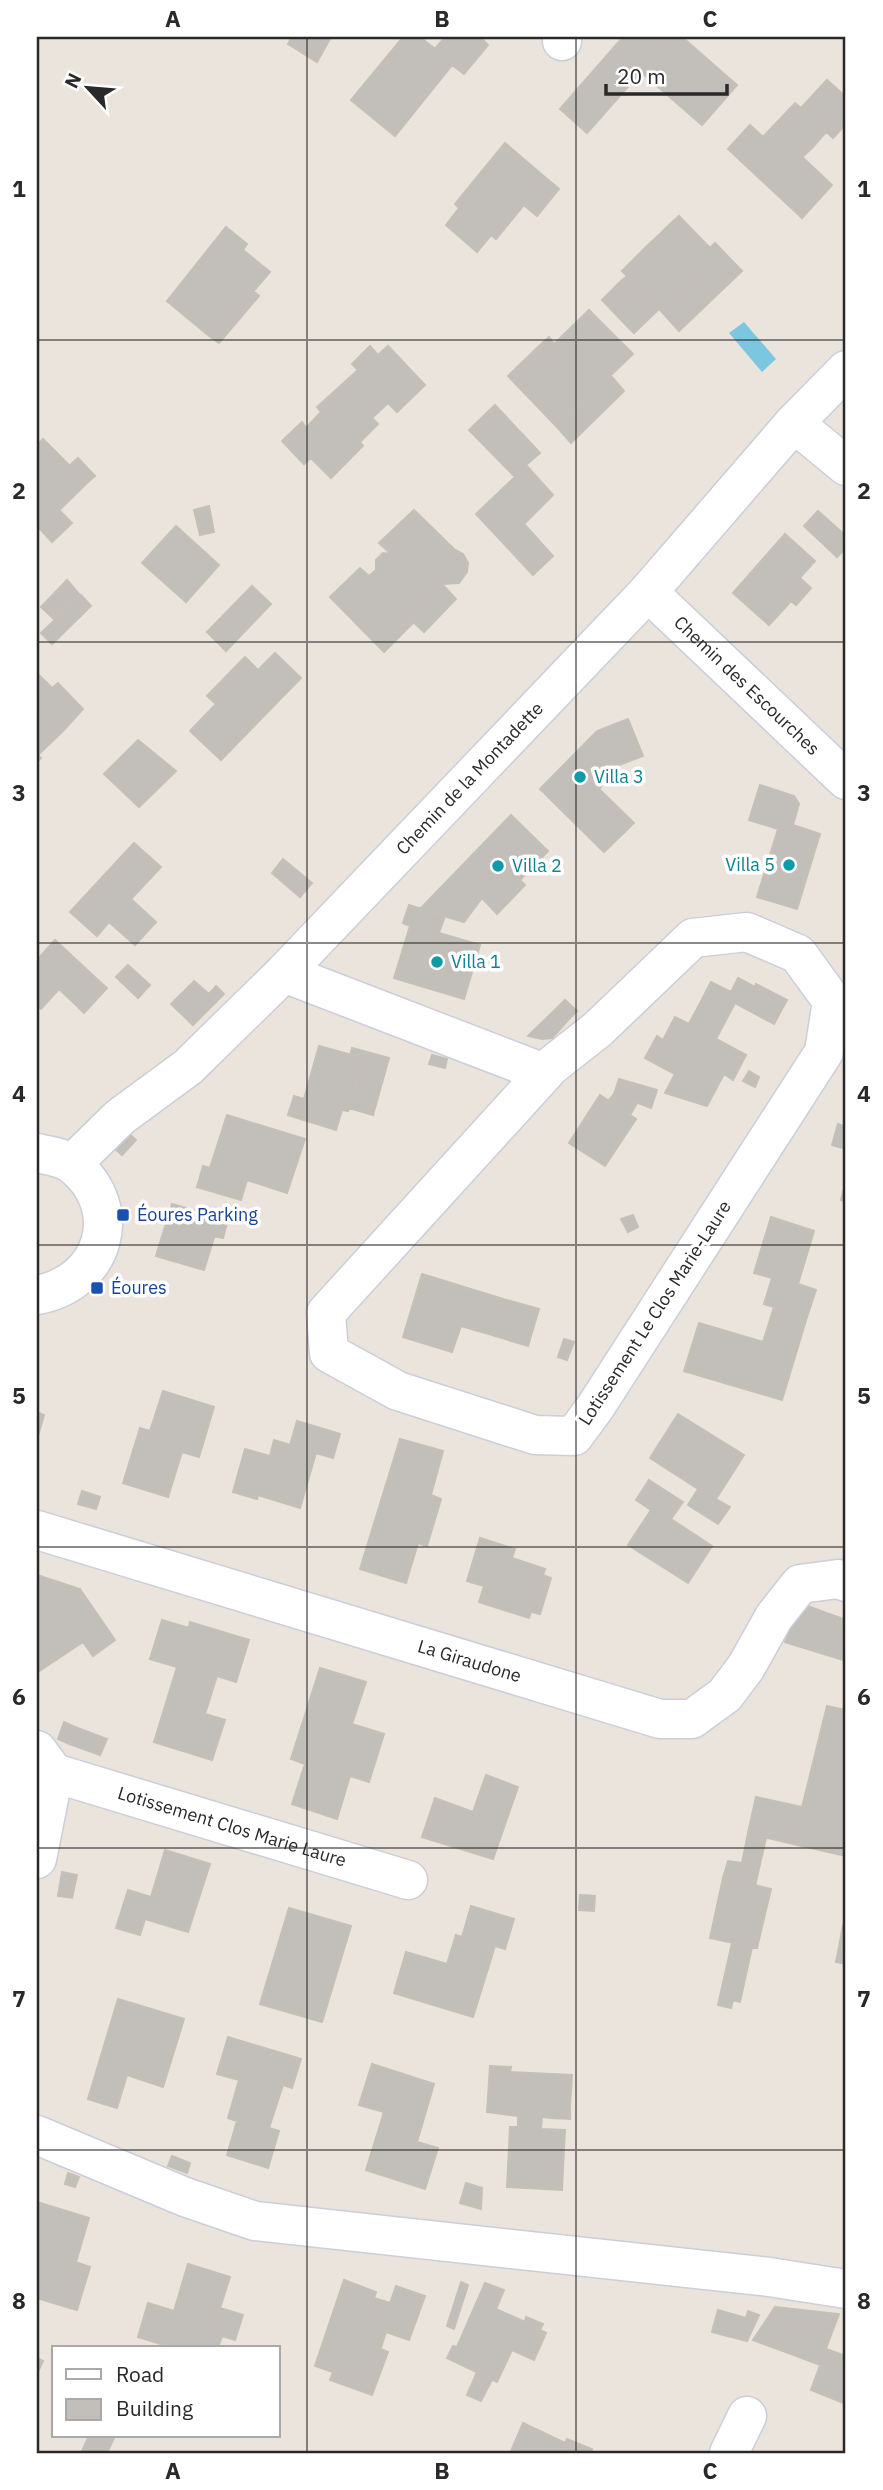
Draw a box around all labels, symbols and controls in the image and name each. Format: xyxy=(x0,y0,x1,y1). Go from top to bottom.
text: A xyxy=(165,3,181,33)
text: B xyxy=(434,3,450,33)
text: C xyxy=(703,3,718,33)
north arrow xyxy=(52,52,122,122)
scale bar xyxy=(606,52,727,96)
text: 20 m xyxy=(617,62,666,90)
text: N xyxy=(59,69,87,92)
text: 1 xyxy=(12,173,26,203)
text: 1 xyxy=(857,173,871,203)
text: 2 xyxy=(12,475,26,505)
text: 2 xyxy=(857,475,871,505)
street label: Chemin des Escourches xyxy=(669,611,825,760)
street label: Chemin de la Montadette xyxy=(391,697,548,859)
place label: Villa 3 xyxy=(594,765,644,788)
marker: Villa 3 xyxy=(572,769,588,785)
text: 3 xyxy=(12,777,26,807)
text: 3 xyxy=(857,777,871,807)
place label: Villa 5 xyxy=(725,853,775,876)
place label: Villa 2 xyxy=(512,854,562,877)
marker: Villa 5 xyxy=(781,857,797,873)
marker: Villa 2 xyxy=(490,858,506,874)
place label: Villa 1 xyxy=(451,950,501,973)
marker: Villa 1 xyxy=(429,954,445,970)
text: 4 xyxy=(12,1078,26,1108)
text: 4 xyxy=(857,1078,871,1108)
street label: Lotissement Le Clos Marie-Laure xyxy=(573,1196,736,1429)
place label: Éoures Parking xyxy=(137,1203,258,1226)
marker: Éoures Parking xyxy=(115,1207,131,1223)
place label: Éoures xyxy=(111,1276,167,1299)
marker: Éoures xyxy=(89,1280,105,1296)
text: 5 xyxy=(12,1380,26,1410)
text: 5 xyxy=(857,1380,871,1410)
street label: La Giraudone xyxy=(415,1634,524,1687)
text: 6 xyxy=(12,1681,26,1711)
text: 6 xyxy=(857,1681,871,1711)
street label: Lotissement Clos Marie Laure xyxy=(115,1781,349,1872)
text: 7 xyxy=(12,1983,26,2013)
text: 7 xyxy=(857,1983,871,2013)
text: 8 xyxy=(12,2285,26,2315)
text: 8 xyxy=(857,2285,871,2315)
legend xyxy=(52,2346,280,2438)
text: Road xyxy=(116,2360,164,2388)
text: Building xyxy=(116,2394,193,2422)
text: A xyxy=(165,2455,181,2485)
text: B xyxy=(434,2455,450,2485)
text: C xyxy=(703,2455,718,2485)

